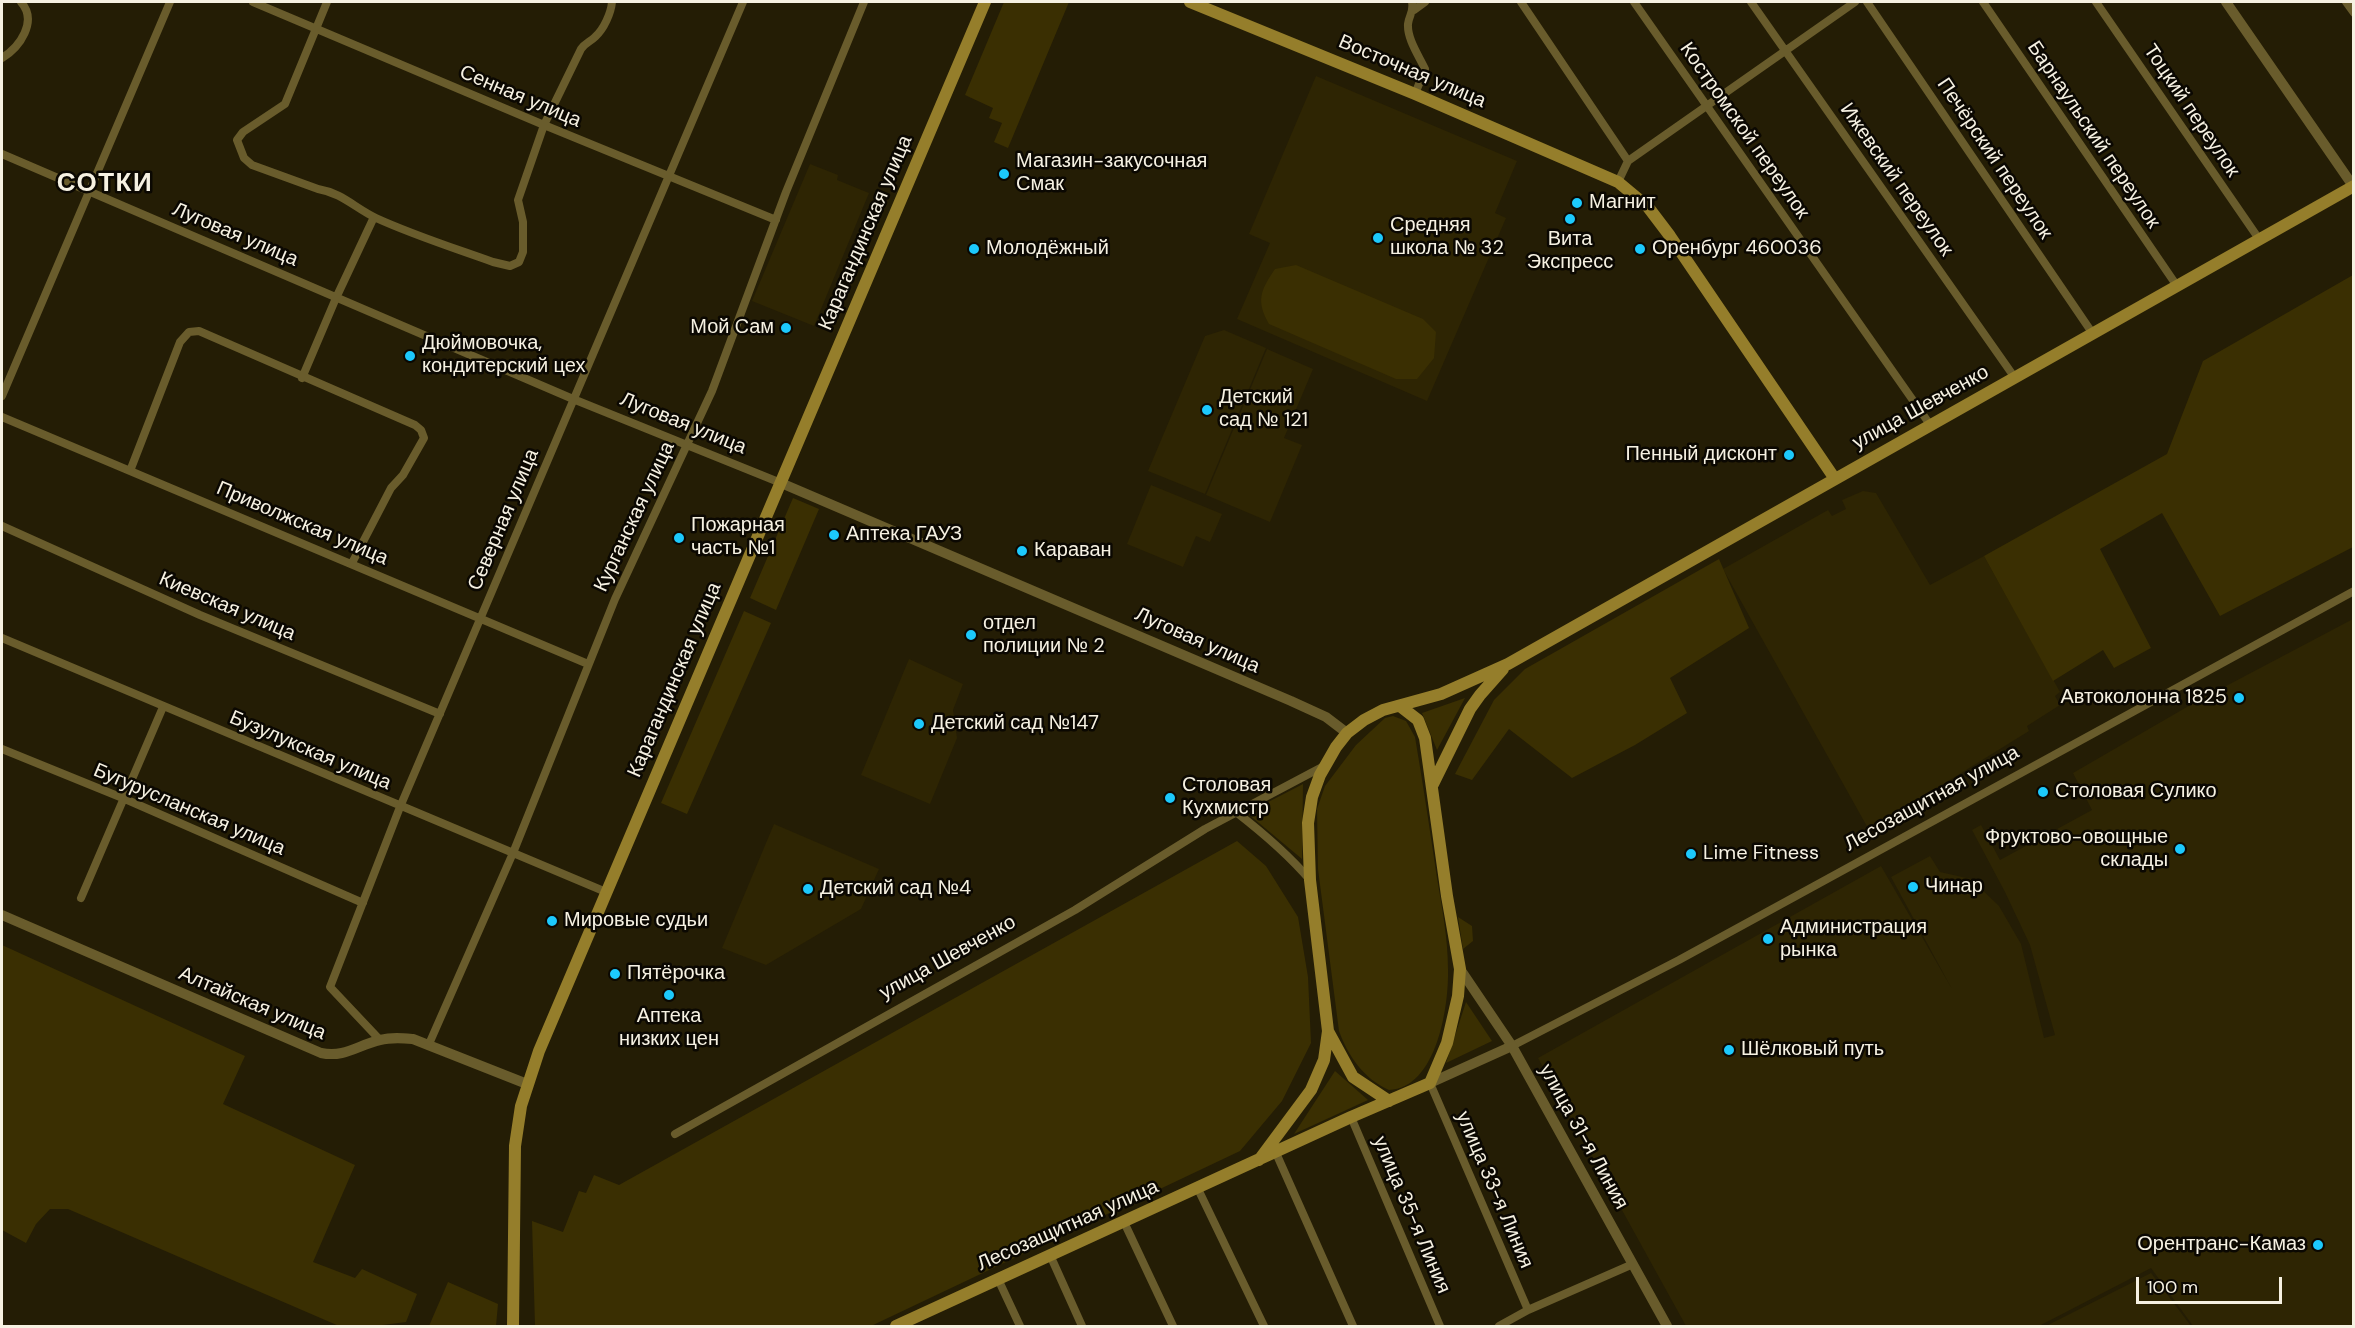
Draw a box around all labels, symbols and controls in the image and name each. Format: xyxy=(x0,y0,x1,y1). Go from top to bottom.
street label: Восточная улица xyxy=(1335,30,1489,114)
street label: Барнаульский переулок xyxy=(2021,37,2165,233)
street label: Костромской переулок xyxy=(1674,38,1814,224)
street label: Тоцкий переулок xyxy=(2138,40,2244,182)
street label: Сенная улица xyxy=(456,61,584,133)
street label: Печёрский переулок xyxy=(1931,74,2057,244)
street label: Ижевский переулок xyxy=(1834,99,1958,261)
street label: Карагандинская улица xyxy=(814,132,918,334)
place label: Магазин-закусочная Смак xyxy=(1016,150,1207,197)
marker: Магазин-закусочная Смак xyxy=(997,167,1011,181)
district label: СОТКИ xyxy=(57,168,153,200)
place label: Магнит xyxy=(1589,191,1656,215)
marker: Магнит xyxy=(1570,196,1584,210)
street label: Луговая улица xyxy=(169,198,301,272)
marker: Вита Экспресс xyxy=(1563,212,1577,226)
place label: Средняя школа № 32 xyxy=(1390,214,1504,261)
place label: Вита Экспресс xyxy=(1527,228,1613,275)
marker: Средняя школа № 32 xyxy=(1371,231,1385,245)
place label: Молодёжный xyxy=(986,237,1109,261)
place label: Оренбург 460036 xyxy=(1652,237,1822,261)
marker: Молодёжный xyxy=(967,242,981,256)
marker: Оренбург 460036 xyxy=(1633,242,1647,256)
place label: Мой Cам xyxy=(690,316,774,340)
marker: Мой Cам xyxy=(779,321,793,335)
place label: Дюймовочка, кондитерский цех xyxy=(422,332,585,379)
marker: Дюймовочка, кондитерский цех xyxy=(403,349,417,363)
street label: улица Шевченко xyxy=(1849,361,1993,455)
place label: Детский сад № 121 xyxy=(1219,386,1308,433)
street label: Луговая улица xyxy=(616,388,750,460)
marker: Детский сад № 121 xyxy=(1200,403,1214,417)
street label: Курганская улица xyxy=(590,438,680,596)
place label: Пенный дисконт xyxy=(1625,443,1777,467)
street label: Северная улица xyxy=(463,446,545,594)
marker: Пенный дисконт xyxy=(1782,448,1796,462)
street label: Приволжская улица xyxy=(213,477,391,571)
place label: Пожарная часть №1 xyxy=(691,514,785,561)
place label: Аптека ГАУЗ xyxy=(846,523,962,547)
marker: Аптека ГАУЗ xyxy=(827,528,841,542)
marker: Пожарная часть №1 xyxy=(672,531,686,545)
place label: Караван xyxy=(1034,539,1112,563)
marker: Караван xyxy=(1015,544,1029,558)
street label: Киевская улица xyxy=(155,567,299,647)
street label: Карагандинская улица xyxy=(623,579,727,781)
street label: Луговая улица xyxy=(1131,603,1263,679)
place label: отдел полиции № 2 xyxy=(983,612,1105,659)
marker: отдел полиции № 2 xyxy=(964,628,978,642)
place label: Автоколонна 1825 xyxy=(2060,686,2227,710)
marker: Автоколонна 1825 xyxy=(2232,691,2246,705)
street label: Бузулукская улица xyxy=(226,706,394,796)
place label: Детский сад №147 xyxy=(931,712,1099,736)
marker: Детский сад №147 xyxy=(912,717,926,731)
street label: Лесозащитная улица xyxy=(1841,741,2023,857)
street label: Бугурусланская улица xyxy=(90,759,288,861)
place label: Столовая Кухмистр xyxy=(1182,774,1271,821)
place label: Столовая Сулико xyxy=(2055,780,2217,804)
marker: Столовая Сулико xyxy=(2036,785,2050,799)
marker: Столовая Кухмистр xyxy=(1163,791,1177,805)
place label: Фруктово-овощные склады xyxy=(1985,826,2168,873)
place label: Lime Fitness xyxy=(1703,842,1819,866)
marker: Фруктово-овощные склады xyxy=(2173,842,2187,856)
marker: Lime Fitness xyxy=(1684,847,1698,861)
place label: Чинар xyxy=(1925,875,1983,899)
place label: Детский сад №4 xyxy=(820,877,971,901)
marker: Чинар xyxy=(1906,880,1920,894)
marker: Детский сад №4 xyxy=(801,882,815,896)
place label: Мировые судьи xyxy=(564,909,708,933)
street label: улица Шевченко xyxy=(876,911,1020,1005)
marker: Мировые судьи xyxy=(545,914,559,928)
place label: Администрация рынка xyxy=(1780,916,1927,963)
marker: Администрация рынка xyxy=(1761,932,1775,946)
street label: Алтайская улица xyxy=(175,962,329,1046)
place label: Пятёрочка xyxy=(627,962,725,986)
marker: Пятёрочка xyxy=(608,967,622,981)
marker: Аптека низких цен xyxy=(662,988,676,1002)
place label: Аптека низких цен xyxy=(619,1005,719,1052)
place label: Шёлковый путь xyxy=(1741,1038,1884,1062)
marker: Шёлковый путь xyxy=(1722,1043,1736,1057)
street label: улица 31-я Линия xyxy=(1533,1060,1633,1214)
street label: улица 33-я Линия xyxy=(1450,1108,1538,1272)
street label: улица 35-я Линия xyxy=(1367,1133,1455,1297)
street label: Лесозащитная улица xyxy=(974,1175,1162,1277)
place label: Орентранс-Камаз xyxy=(2137,1233,2306,1257)
marker: Орентранс-Камаз xyxy=(2311,1238,2325,1252)
scale bar xyxy=(2139,1265,2284,1303)
text: 100 m xyxy=(2147,1275,2198,1299)

